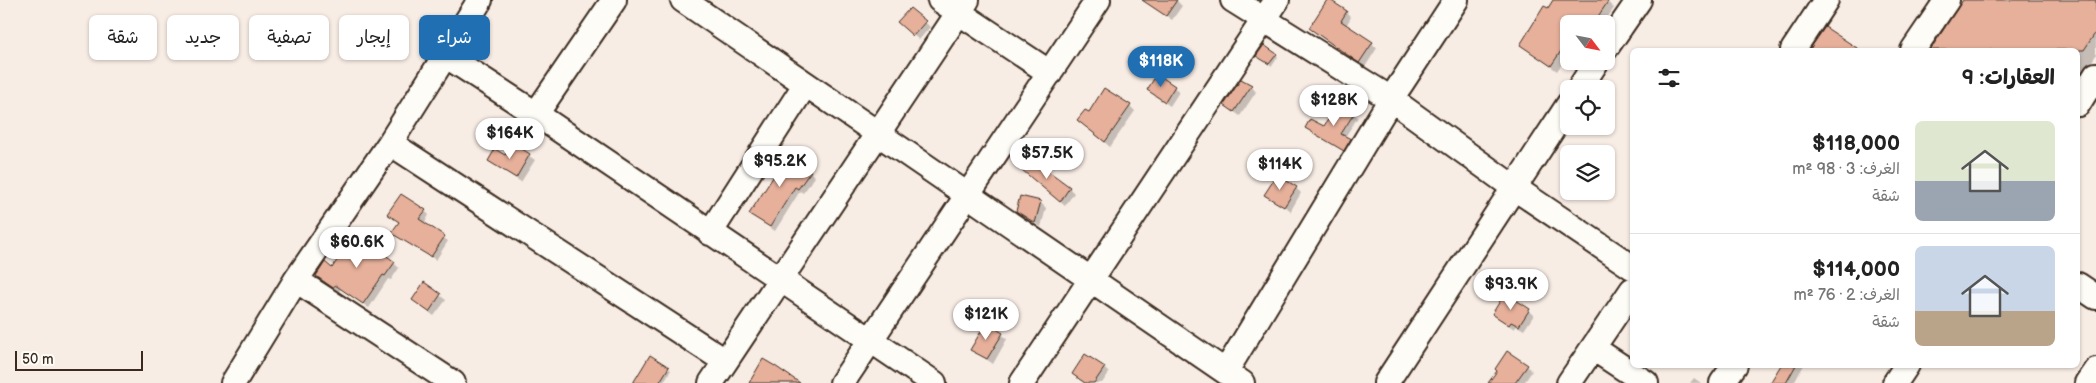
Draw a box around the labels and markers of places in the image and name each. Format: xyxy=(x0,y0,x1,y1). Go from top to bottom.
pin: $118K xyxy=(1126,46,1196,88)
pin: $128K xyxy=(1299,84,1369,127)
pin: $164K xyxy=(475,118,545,160)
pin: $57.5K xyxy=(1006,138,1088,180)
pin: $95.2K xyxy=(739,146,821,188)
pin: $114K xyxy=(1245,148,1315,191)
pin: $60.6K xyxy=(316,226,398,269)
pin: $93.9K xyxy=(1470,268,1552,311)
pin: $121K xyxy=(951,298,1021,341)

